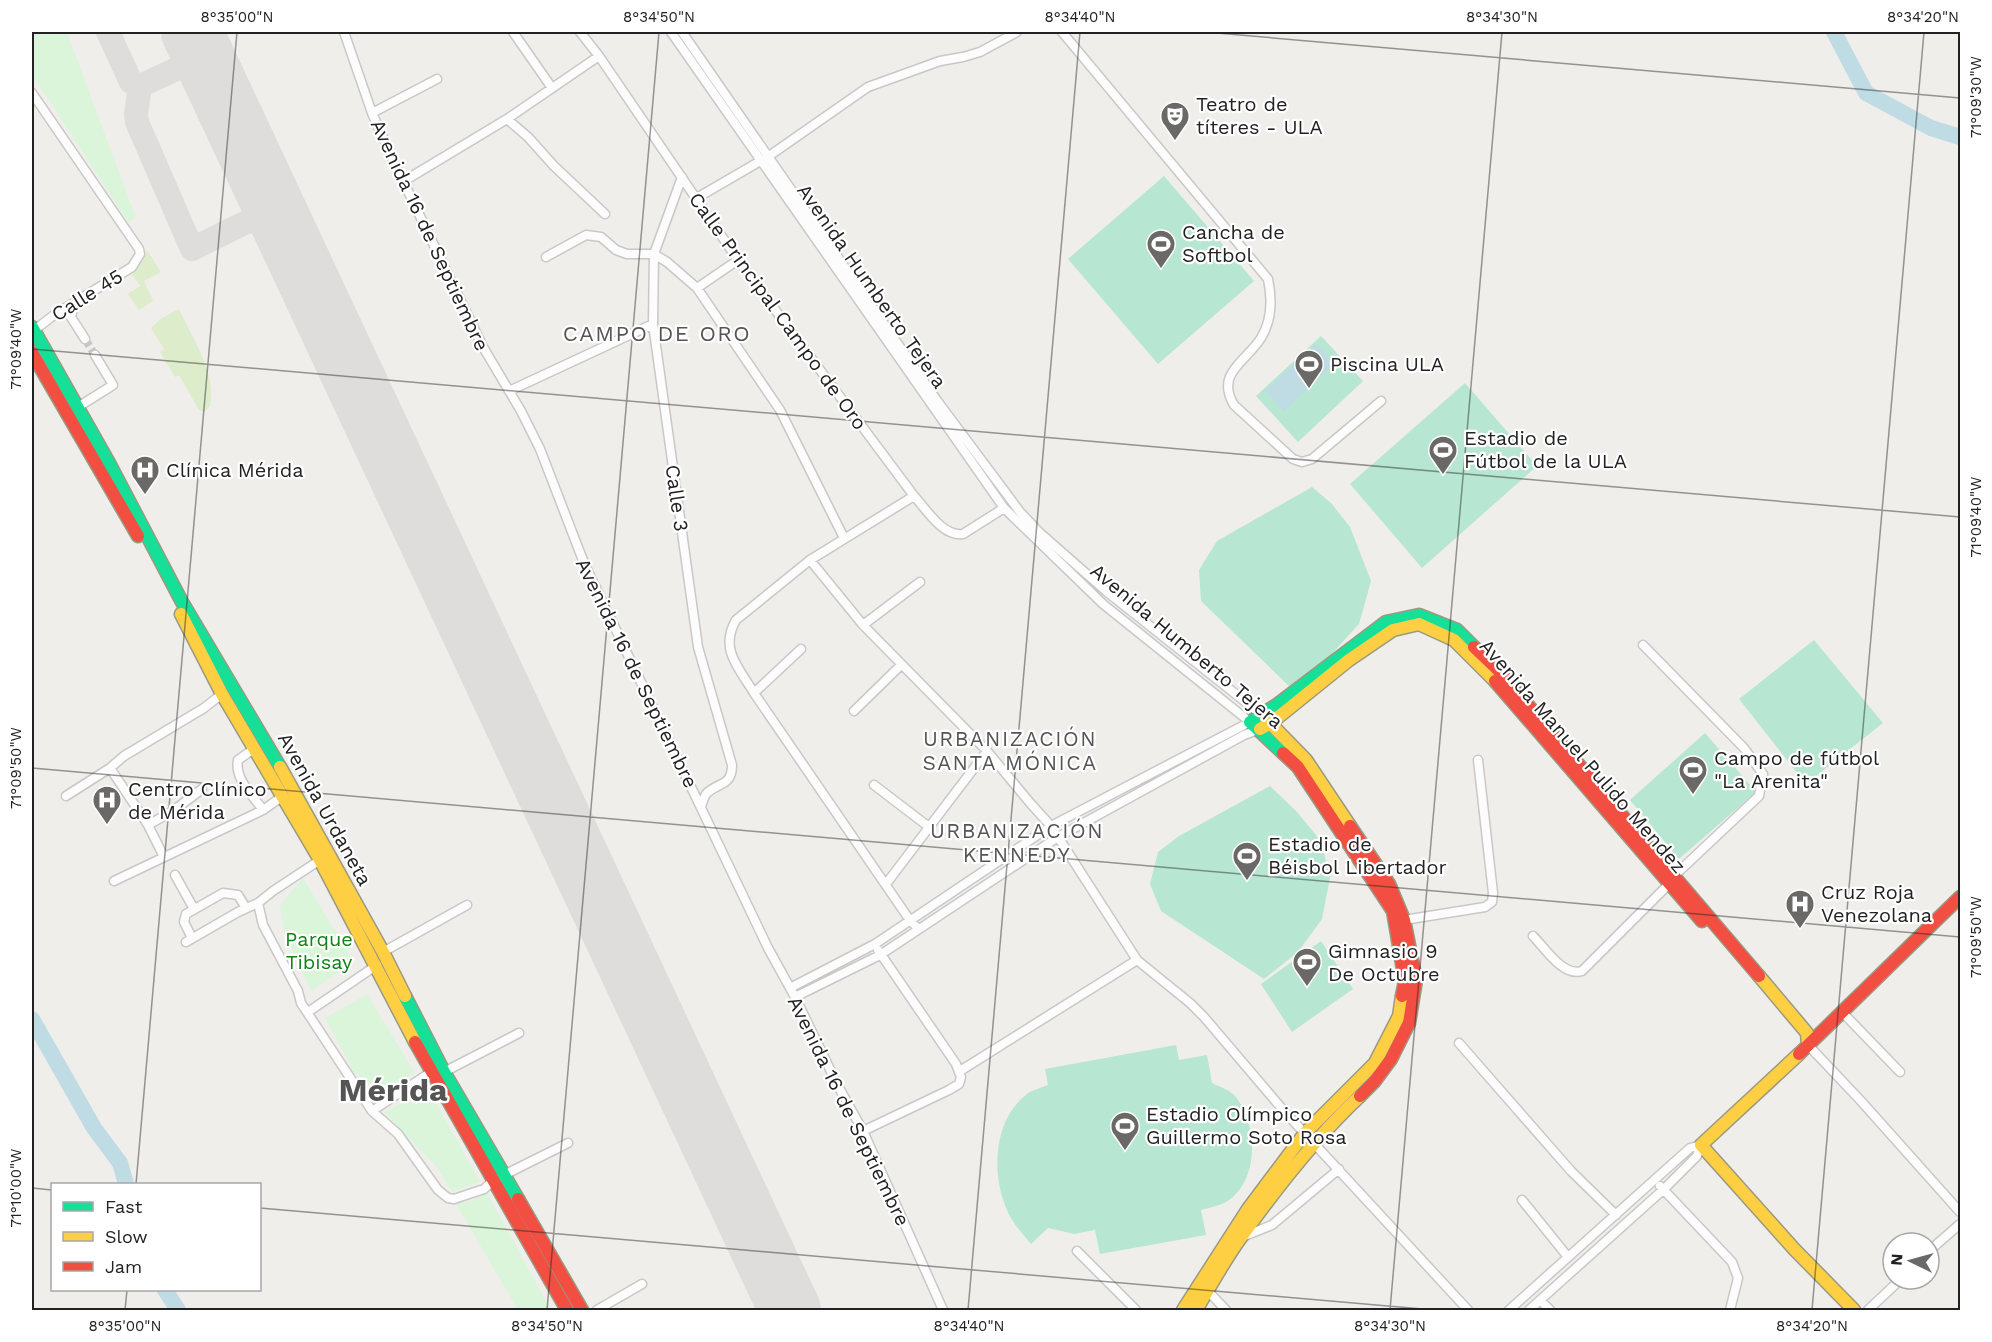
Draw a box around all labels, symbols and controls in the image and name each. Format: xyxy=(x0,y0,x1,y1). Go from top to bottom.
text: 8°35'00"N xyxy=(201,8,273,26)
text: 8°34'50"N xyxy=(623,8,695,26)
text: 8°34'40"N xyxy=(1045,8,1116,26)
text: 8°34'30"N xyxy=(1466,8,1538,26)
text: 8°34'20"N xyxy=(1887,8,1959,26)
text: 71°09'30"W xyxy=(1967,56,1985,138)
place label: Teatro de títeres - ULA xyxy=(1196,92,1323,139)
theatre icon: Teatro de títeres - ULA xyxy=(1159,100,1191,142)
street label: Avenida 16 de Septiembre xyxy=(366,115,494,355)
street label: Avenida Humberto Tejera xyxy=(792,179,952,393)
street label: Calle Principal Campo de Oro xyxy=(684,188,872,434)
place label: Cancha de Softbol xyxy=(1182,220,1285,267)
sports icon: Cancha de Softbol xyxy=(1145,228,1177,270)
street label: Calle 45 xyxy=(47,264,127,326)
text: 71°09'40"W xyxy=(7,309,25,389)
district label: CAMPO DE ORO xyxy=(563,321,751,346)
sports icon: Piscina ULA xyxy=(1293,348,1325,390)
place label: Piscina ULA xyxy=(1330,352,1444,376)
place label: Estadio de Fútbol de la ULA xyxy=(1464,426,1627,473)
sports icon: Estadio de Fútbol de la ULA xyxy=(1427,434,1459,476)
hospital icon: Clínica Mérida xyxy=(129,454,161,496)
place label: Clínica Mérida xyxy=(166,458,304,482)
street label: Calle 3 xyxy=(660,463,694,533)
text: 71°09'40"W xyxy=(1967,477,1985,557)
street label: Avenida 16 de Septiembre xyxy=(571,554,703,792)
street label: Avenida Humberto Tejera xyxy=(1086,558,1288,734)
street label: Avenida Manuel Pulido Mendez xyxy=(1475,634,1691,878)
district label: URBANIZACIÓN SANTA MÓNICA xyxy=(922,726,1098,775)
text: 71°09'50"W xyxy=(7,727,25,809)
street label: Avenida Urdaneta xyxy=(273,728,377,890)
place label: Campo de fútbol "La Arenita" xyxy=(1714,746,1879,793)
sports icon: Campo de fútbol "La Arenita" xyxy=(1677,754,1709,796)
place label: Centro Clínico de Mérida xyxy=(128,777,267,824)
hospital icon: Centro Clínico de Mérida xyxy=(91,784,123,826)
district label: URBANIZACIÓN KENNEDY xyxy=(930,818,1104,867)
place label: Estadio de Béisbol Libertador xyxy=(1268,832,1447,879)
sports icon: Estadio de Béisbol Libertador xyxy=(1231,840,1263,882)
place label: Cruz Roja Venezolana xyxy=(1821,880,1932,927)
hospital icon: Cruz Roja Venezolana xyxy=(1784,888,1816,930)
text: 71°09'50"W xyxy=(1967,896,1985,978)
park label: Parque Tibisay xyxy=(285,927,353,974)
place label: Gimnasio 9 De Octubre xyxy=(1328,939,1440,986)
sports icon: Gimnasio 9 De Octubre xyxy=(1291,946,1323,988)
street label: Avenida 16 de Septiembre xyxy=(783,992,915,1230)
district label: Mérida xyxy=(338,1071,448,1109)
place label: Estadio Olímpico Guillermo Soto Rosa xyxy=(1146,1102,1347,1149)
sports icon: Estadio Olímpico Guillermo Soto Rosa xyxy=(1109,1110,1141,1152)
text: 71°10'00"W xyxy=(7,1149,25,1227)
legend xyxy=(51,1183,261,1291)
text: Fast xyxy=(105,1196,143,1217)
text: Slow xyxy=(105,1226,148,1247)
north arrow xyxy=(1881,1231,1941,1291)
text: N xyxy=(1887,1253,1907,1266)
text: Jam xyxy=(105,1256,142,1277)
text: 8°35'00"N xyxy=(89,1317,161,1335)
text: 8°34'50"N xyxy=(511,1317,583,1335)
text: 8°34'40"N xyxy=(934,1317,1005,1335)
text: 8°34'30"N xyxy=(1354,1317,1426,1335)
text: 8°34'20"N xyxy=(1776,1317,1848,1335)

